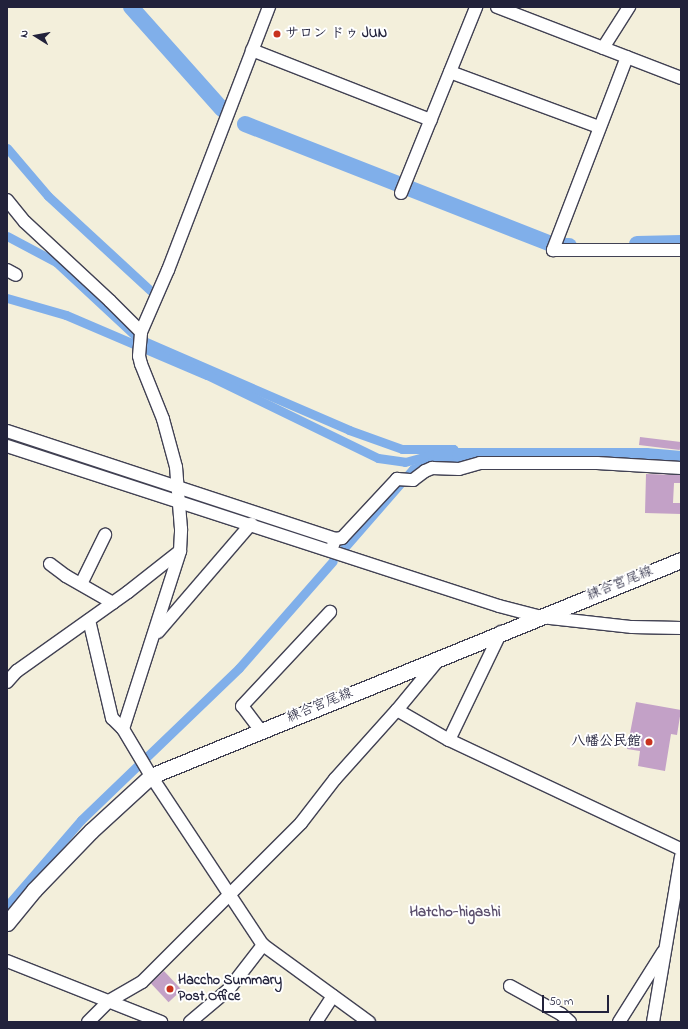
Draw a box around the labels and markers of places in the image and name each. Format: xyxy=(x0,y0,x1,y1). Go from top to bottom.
place label: サロン ドゥ JUN xyxy=(285,26,387,42)
marker: サロン ドゥ JUN xyxy=(272,29,282,39)
place label: 八幡公民館 xyxy=(571,734,641,750)
marker: 八幡公民館 xyxy=(644,737,654,747)
place label: Haccho Summary Post Office xyxy=(178,973,282,1006)
marker: Haccho Summary Post Office xyxy=(165,984,175,994)

